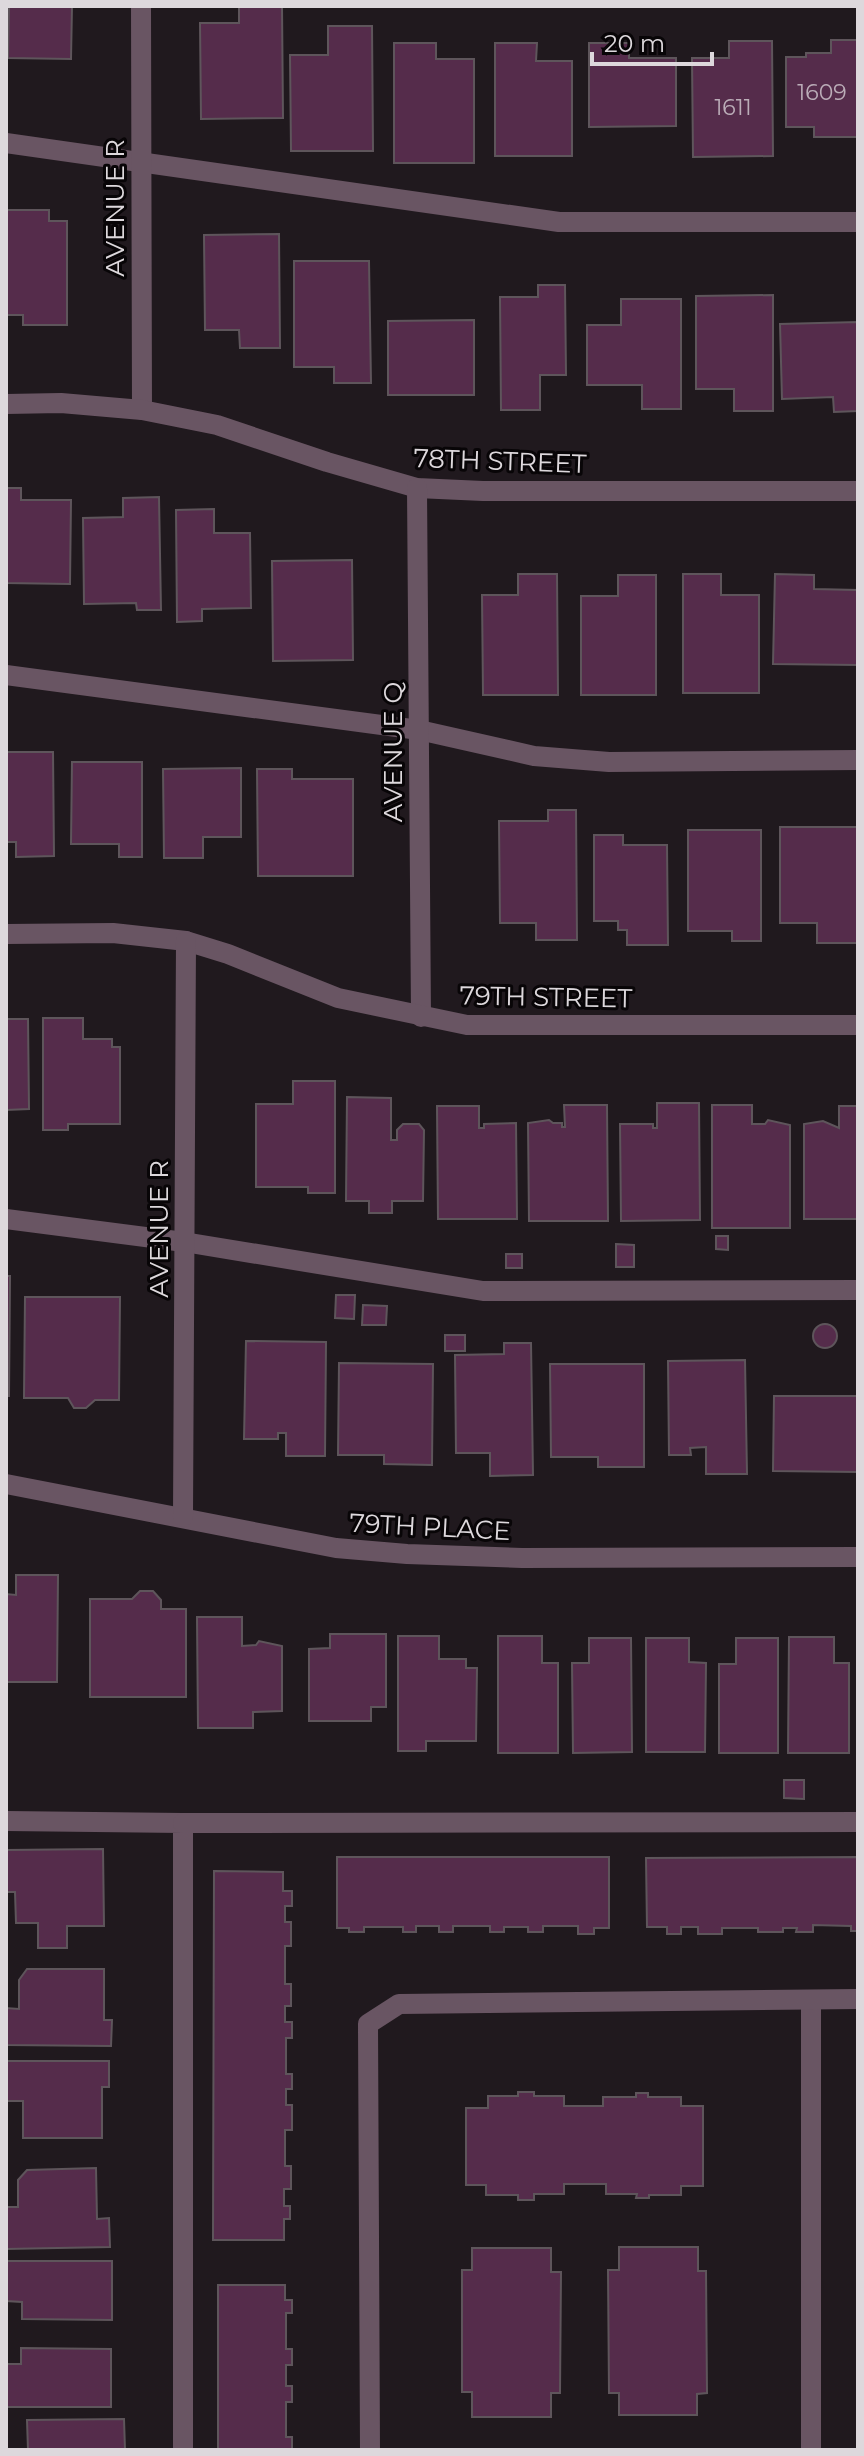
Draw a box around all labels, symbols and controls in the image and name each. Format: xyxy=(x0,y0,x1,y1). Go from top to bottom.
scale bar xyxy=(592,16,712,66)
text: 20 m xyxy=(604,29,665,58)
house number: 1609 xyxy=(797,79,847,106)
house number: 1611 xyxy=(714,94,752,121)
street label: AVENUE R xyxy=(99,139,131,277)
street label: 78TH STREET xyxy=(413,442,587,480)
street label: AVENUE Q xyxy=(377,682,409,822)
street label: 79TH STREET xyxy=(459,979,633,1015)
street label: AVENUE R xyxy=(143,1160,175,1298)
street label: 79TH PLACE xyxy=(349,1507,511,1547)

